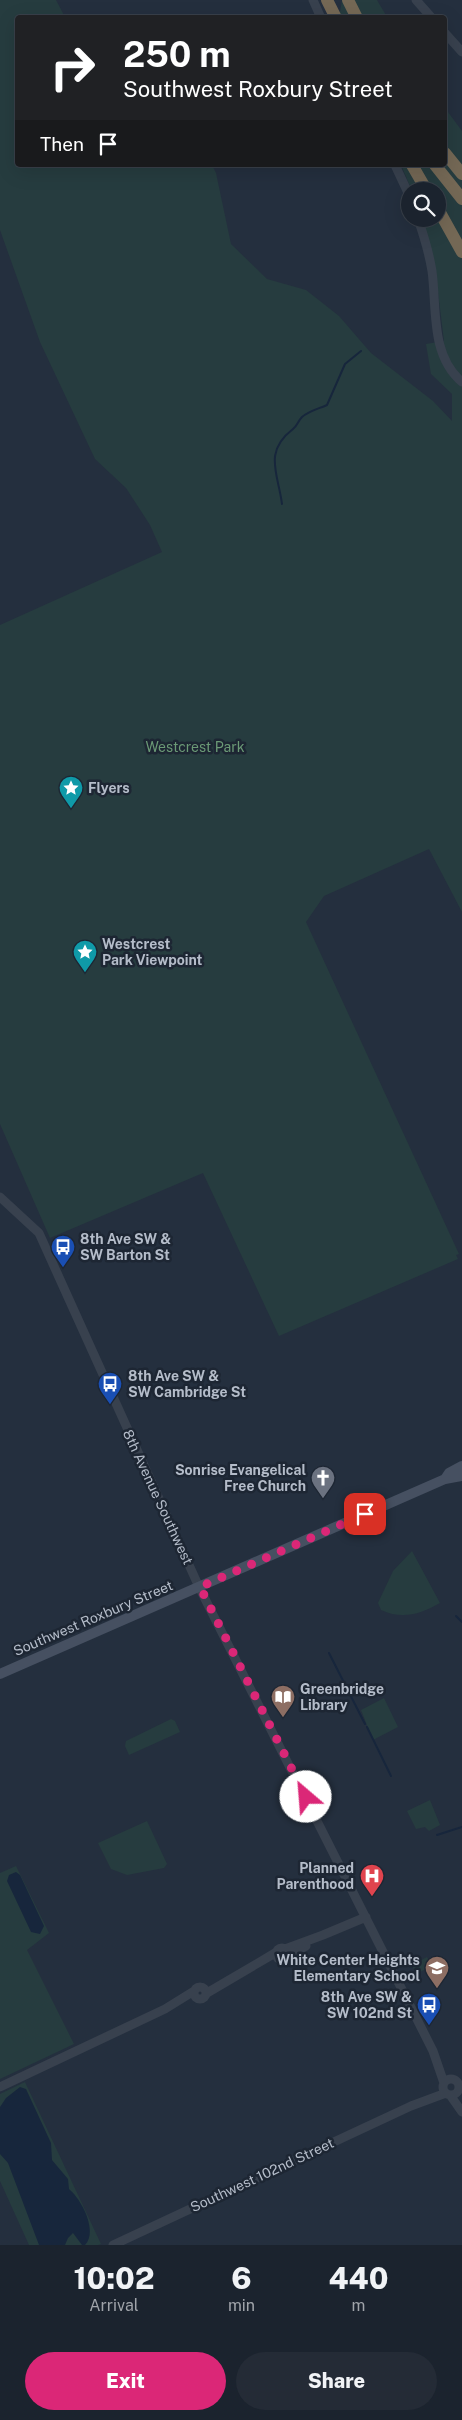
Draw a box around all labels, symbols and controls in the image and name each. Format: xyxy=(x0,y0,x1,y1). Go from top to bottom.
text: 250 m xyxy=(123,34,231,75)
icon: right xyxy=(40,35,105,100)
text: Southwest Roxbury Street xyxy=(123,76,393,102)
icon: arrive xyxy=(94,130,122,158)
text: Then xyxy=(40,133,84,155)
map controls xyxy=(401,182,446,227)
button: search xyxy=(401,182,446,227)
park label: Westcrest Park xyxy=(145,739,245,755)
place icon: Flyers xyxy=(58,775,84,809)
place label: Flyers xyxy=(88,780,130,796)
place label: Westcrest Park Viewpoint xyxy=(102,936,203,968)
place icon: Westcrest Park Viewpoint xyxy=(72,939,98,973)
place label: 8th Ave SW & SW Barton St xyxy=(80,1231,171,1263)
bus stop icon: 8th Ave SW & SW Barton St xyxy=(50,1234,76,1268)
place label: 8th Ave SW & SW Cambridge St xyxy=(128,1368,246,1400)
bus stop icon: 8th Ave SW & SW Cambridge St xyxy=(97,1371,123,1405)
street label: 8th Avenue Southwest xyxy=(120,1427,196,1567)
place label: Sonrise Evangelical Free Church xyxy=(175,1462,306,1494)
church icon: Sonrise Evangelical Free Church xyxy=(310,1465,336,1499)
pin xyxy=(344,1493,386,1535)
icon: arrive xyxy=(351,1500,379,1528)
street label: Southwest Roxbury Street xyxy=(11,1577,175,1659)
place label: Greenbridge Library xyxy=(300,1681,384,1713)
library icon: Greenbridge Library xyxy=(270,1684,296,1718)
position arrow xyxy=(279,1770,331,1822)
place label: Planned Parenthood xyxy=(277,1860,354,1892)
hospital icon: Planned Parenthood xyxy=(359,1863,385,1897)
place label: White Center Heights Elementary School xyxy=(276,1952,420,1984)
school or university icon: White Center Heights Elementary School xyxy=(424,1955,450,1989)
place label: 8th Ave SW & SW 102nd St xyxy=(321,1989,412,2021)
bus stop icon: 8th Ave SW & SW 102nd St xyxy=(416,1992,442,2026)
street label: Southwest 102nd Street xyxy=(188,2135,336,2215)
text: 10:02 xyxy=(73,2260,154,2296)
text: 6 xyxy=(231,2260,252,2296)
text: 440 xyxy=(329,2260,388,2296)
text: Arrival xyxy=(89,2296,139,2315)
text: min xyxy=(228,2296,255,2315)
text: m xyxy=(352,2296,365,2315)
button: Exit xyxy=(25,2352,226,2410)
button: Share xyxy=(236,2352,437,2410)

